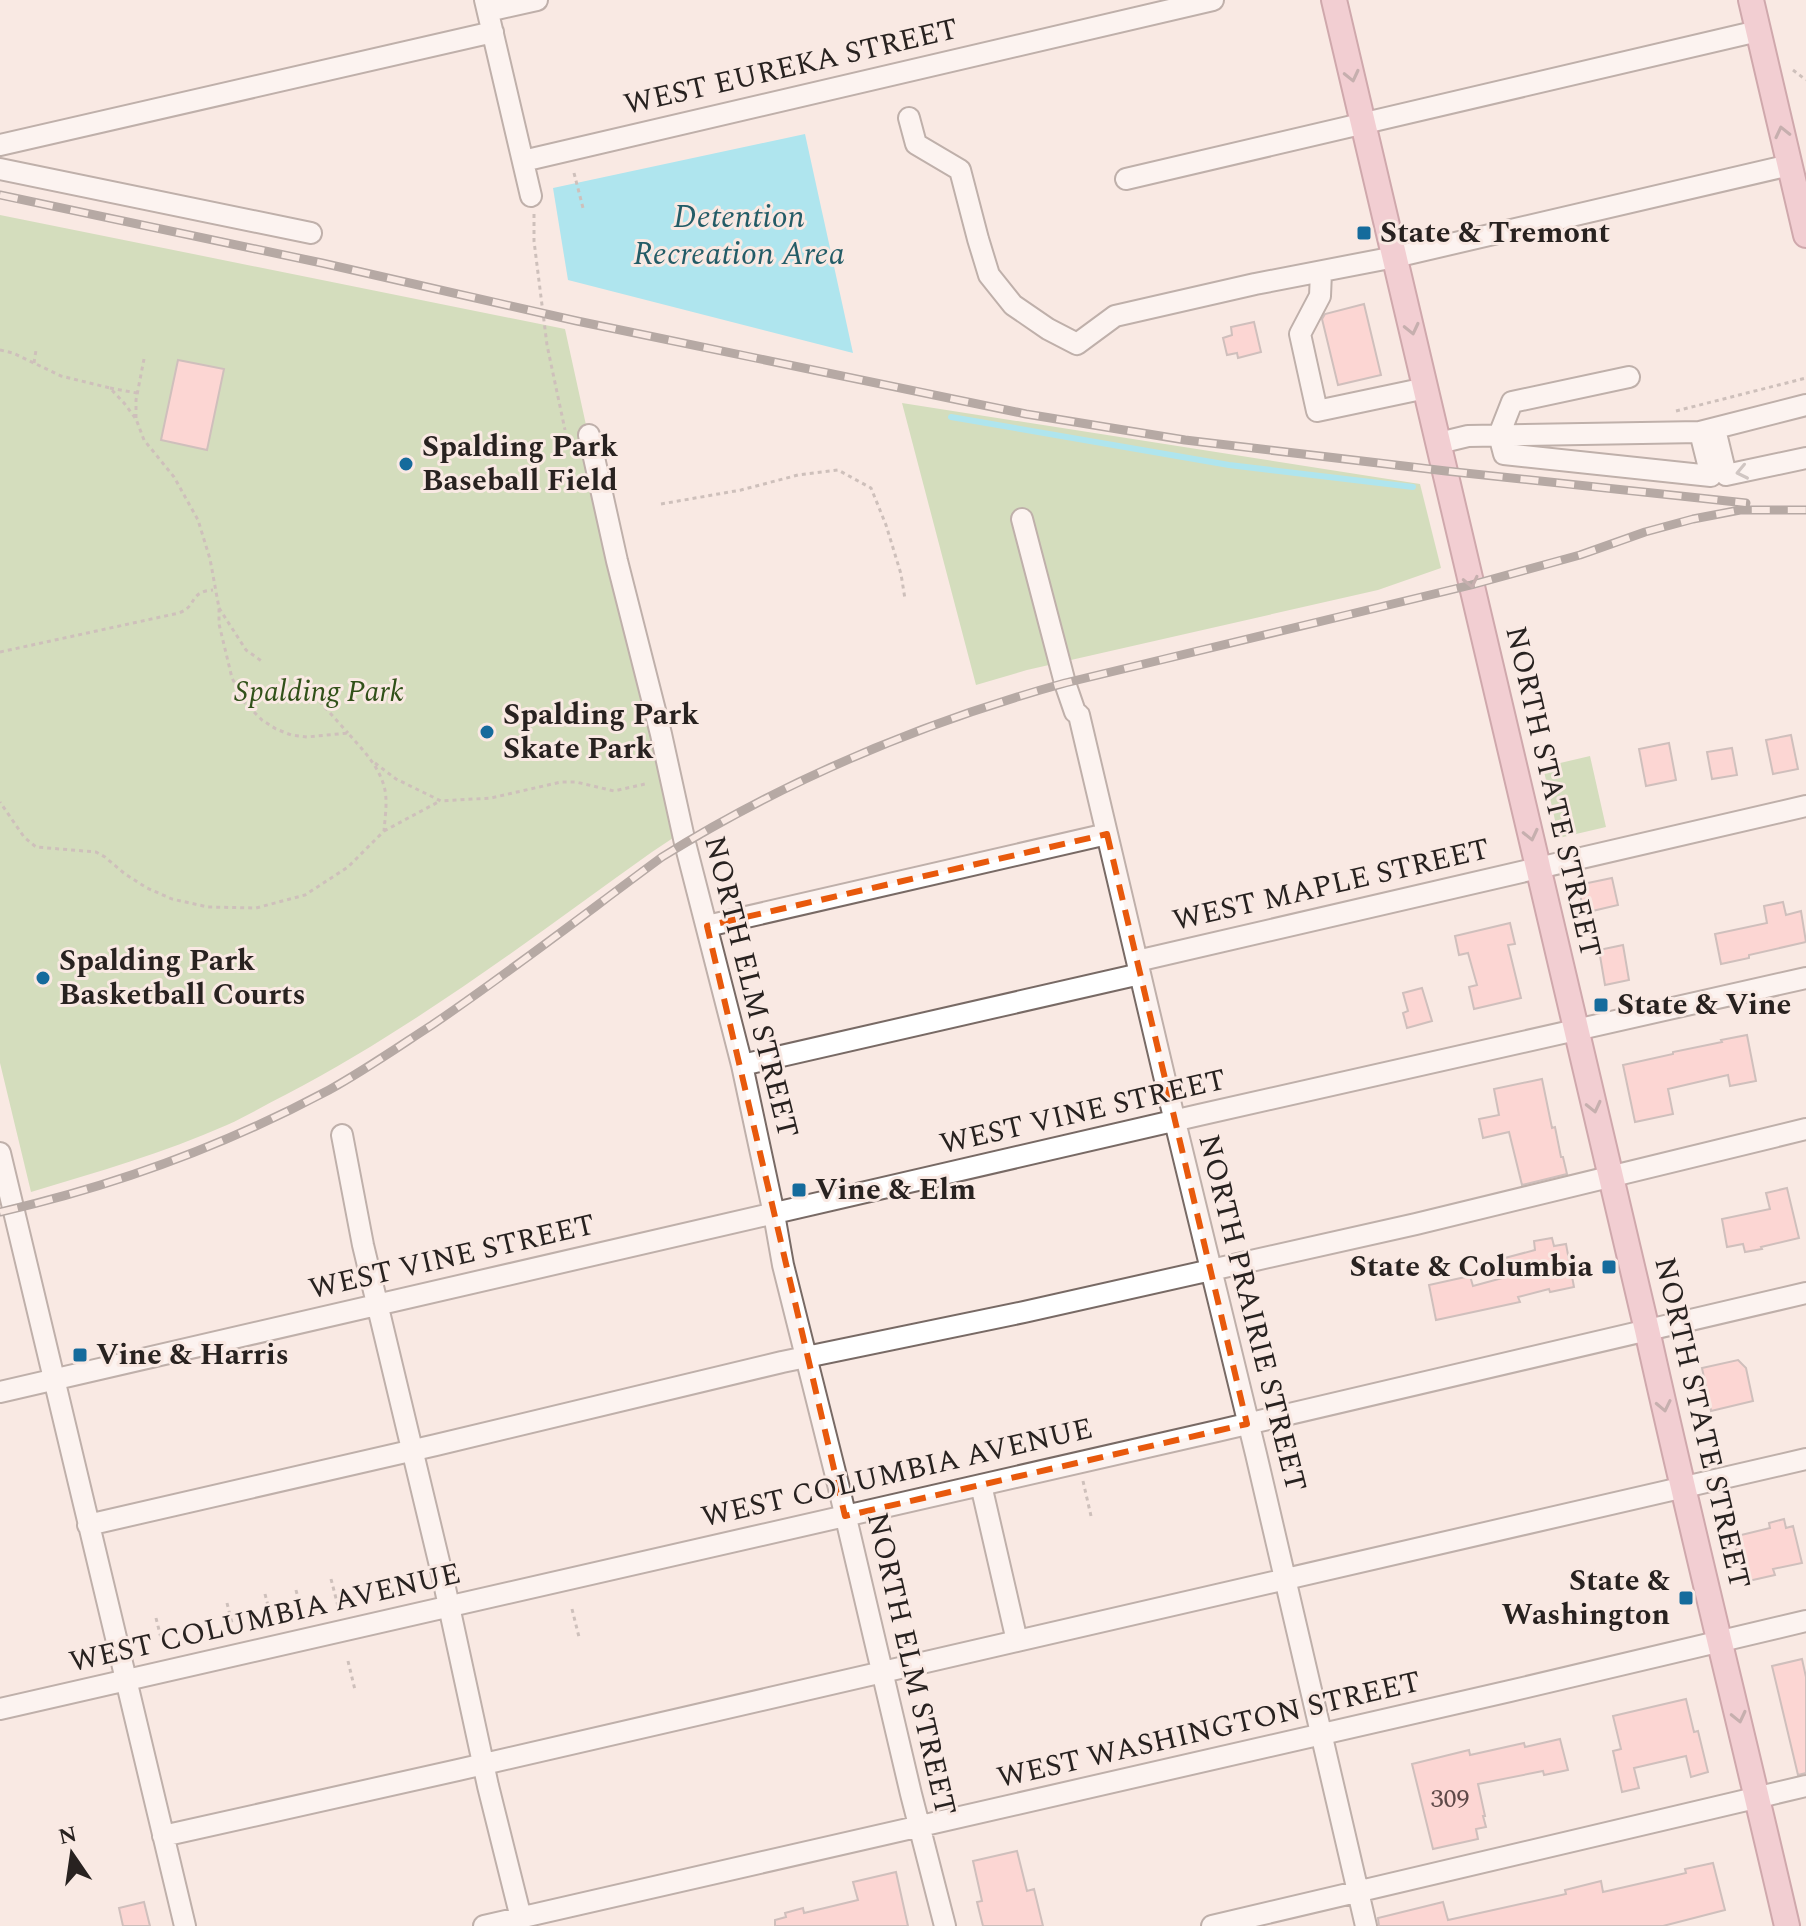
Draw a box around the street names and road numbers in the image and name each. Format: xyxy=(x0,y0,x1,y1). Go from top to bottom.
street label: WEST EUREKA STREET xyxy=(619,6,963,128)
street label: NORTH STATE STREET xyxy=(1492,622,1614,962)
street label: WEST MAPLE STREET xyxy=(1168,826,1494,944)
street label: NORTH ELM STREET xyxy=(691,831,811,1143)
street label: WEST VINE STREET xyxy=(935,1057,1231,1167)
street label: NORTH PRAIRIE STREET xyxy=(1185,1129,1319,1497)
street label: WEST VINE STREET xyxy=(304,1202,600,1312)
street label: NORTH STATE STREET xyxy=(1641,1253,1763,1593)
street label: WEST COLUMBIA AVENUE xyxy=(697,1406,1097,1540)
street label: NORTH ELM STREET xyxy=(854,1508,968,1820)
street label: WEST COLUMBIA AVENUE xyxy=(65,1551,465,1685)
street label: WEST WASHINGTON STREET xyxy=(993,1659,1425,1801)

